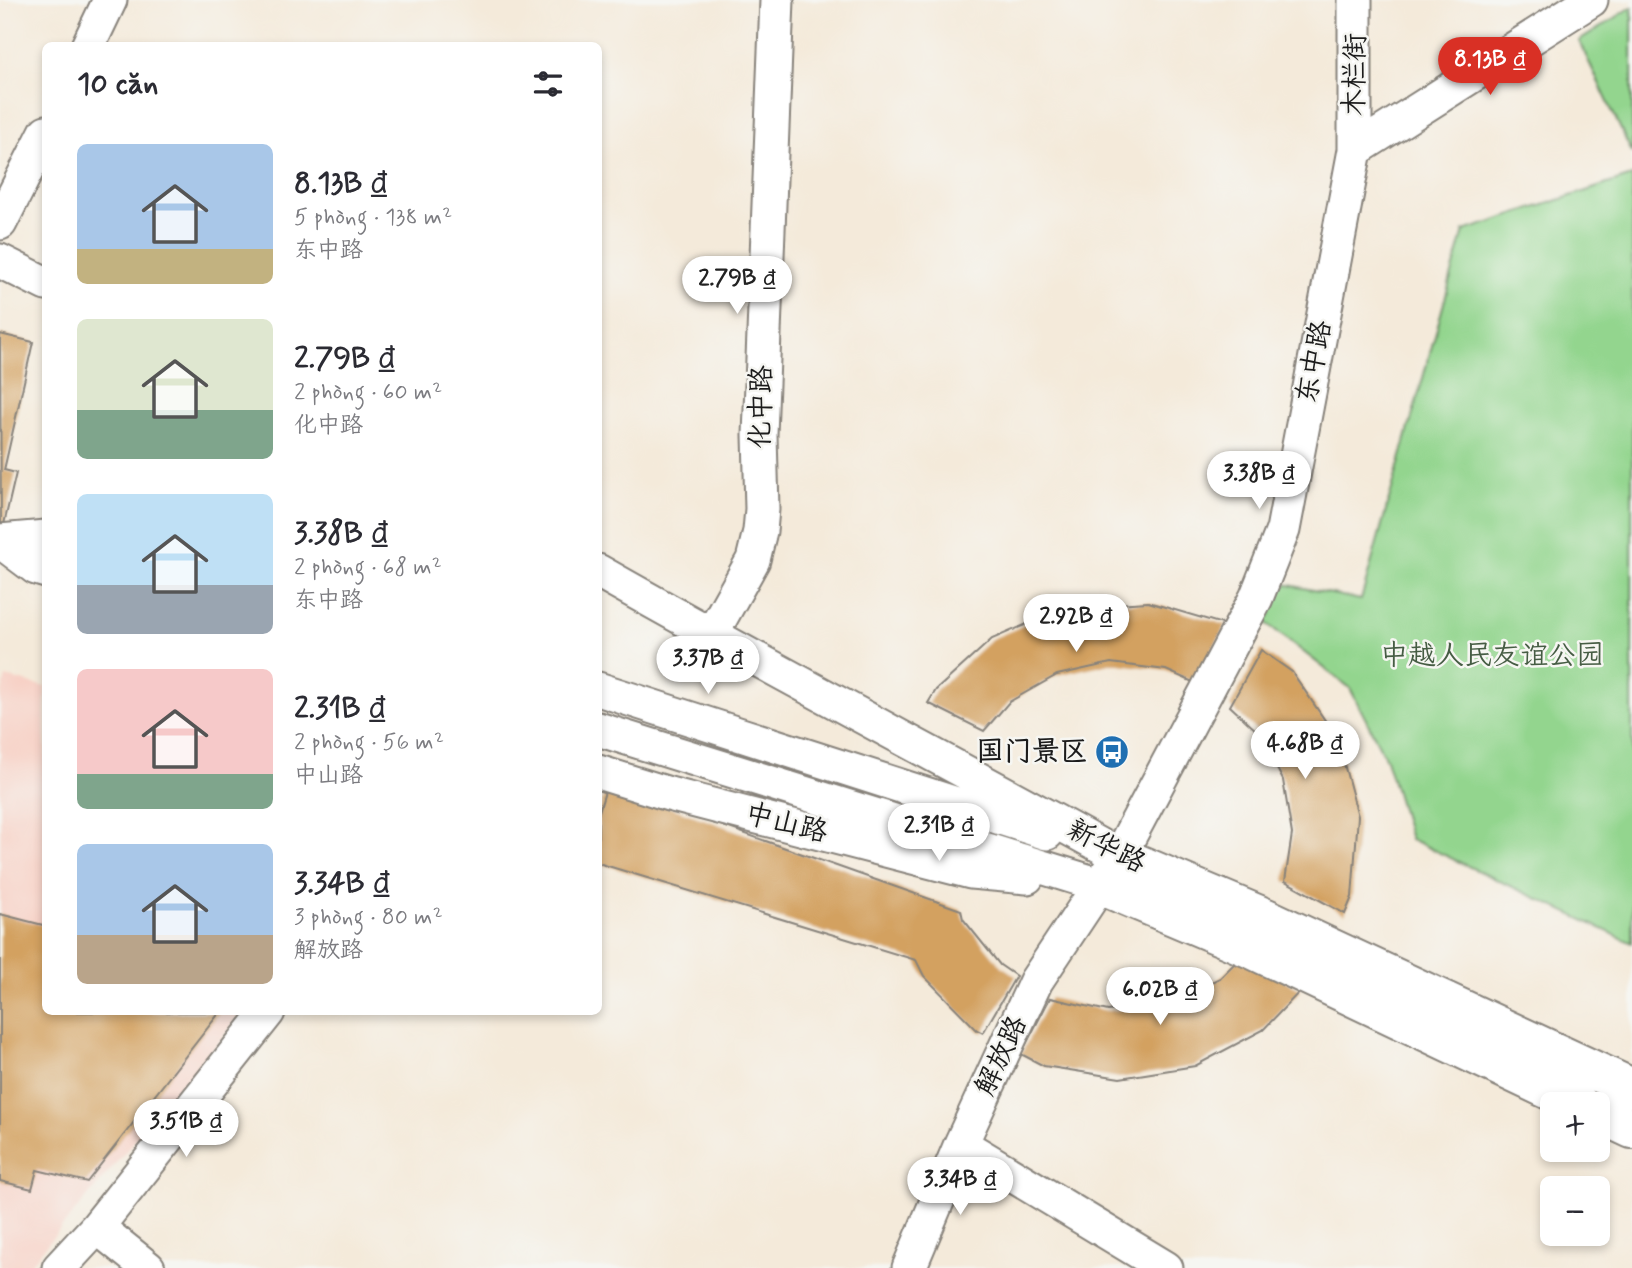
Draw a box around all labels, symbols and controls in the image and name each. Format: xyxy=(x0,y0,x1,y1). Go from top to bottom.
street label: 木栏街 xyxy=(1337,33,1375,117)
pin: 8.13B ₫ xyxy=(1425,38,1555,97)
text: 8.13B ₫ xyxy=(1454,45,1526,75)
text: 10 căn xyxy=(77,65,158,104)
icon: filters xyxy=(529,65,567,103)
text: 8.13B ₫ xyxy=(294,164,388,203)
icon: home xyxy=(133,172,217,256)
text: 5 phòng · 138 m² xyxy=(294,203,452,233)
text: 东中路 xyxy=(294,236,363,266)
pin: 2.79B ₫ xyxy=(672,256,802,316)
text: 2.79B ₫ xyxy=(698,264,776,294)
street label: 东中路 xyxy=(1289,317,1341,407)
text: 2.79B ₫ xyxy=(294,339,395,378)
icon: home xyxy=(133,347,217,431)
street label: 化中路 xyxy=(743,365,781,449)
text: 2 phòng · 60 m² xyxy=(294,378,442,408)
text: 化中路 xyxy=(294,411,363,441)
pin: 3.38B ₫ xyxy=(1194,452,1324,511)
text: 3.38B ₫ xyxy=(1223,459,1295,489)
text: 3.38B ₫ xyxy=(294,514,388,553)
icon: home xyxy=(133,522,217,606)
text: 2 phòng · 68 m² xyxy=(294,553,442,583)
text: 东中路 xyxy=(294,586,363,616)
pin: 2.92B ₫ xyxy=(1011,594,1141,654)
text: 2.92B ₫ xyxy=(1039,602,1113,632)
pin: 3.37B ₫ xyxy=(643,636,773,696)
park label: 中越人民友谊公园 xyxy=(1380,638,1604,675)
text: 3.37B ₫ xyxy=(672,644,744,674)
text: 2.31B ₫ xyxy=(294,689,386,728)
icon: home xyxy=(133,697,217,781)
pin: 4.68B ₫ xyxy=(1240,722,1370,781)
text: 2 phòng · 56 m² xyxy=(294,728,444,758)
text: 4.68B ₫ xyxy=(1267,729,1343,759)
bus stop icon: 国门景区 xyxy=(1093,733,1131,771)
place label: 国门景区 xyxy=(976,734,1088,771)
text: 中山路 xyxy=(294,761,363,791)
street label: 中山路 xyxy=(741,796,831,852)
pin: 2.31B ₫ xyxy=(874,804,1004,863)
text: 2.31B ₫ xyxy=(904,811,974,841)
street label: 新华路 xyxy=(1060,811,1152,883)
text: 3.34B ₫ xyxy=(294,864,390,903)
icon: home xyxy=(133,872,217,956)
text: 3 phòng · 80 m² xyxy=(294,903,443,933)
text: 解放路 xyxy=(294,936,363,966)
pin: 6.02B ₫ xyxy=(1095,968,1225,1027)
text: 6.02B ₫ xyxy=(1122,975,1198,1005)
street label: 解放路 xyxy=(967,1010,1037,1102)
map controls xyxy=(1540,1092,1610,1246)
button: + xyxy=(1540,1092,1610,1162)
pin: 3.51B ₫ xyxy=(121,1100,251,1159)
text: 3.51B ₫ xyxy=(150,1107,222,1137)
pin: 3.34B ₫ xyxy=(895,1158,1025,1217)
text: 3.34B ₫ xyxy=(923,1165,997,1195)
button: − xyxy=(1540,1176,1610,1246)

